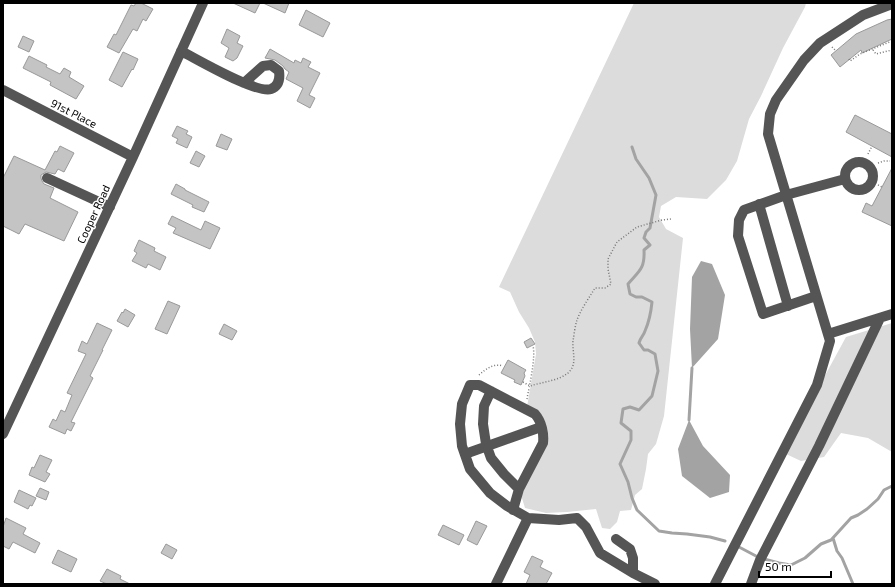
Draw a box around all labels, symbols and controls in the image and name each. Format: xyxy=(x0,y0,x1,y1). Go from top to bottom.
street label: 91st Place xyxy=(49,96,99,130)
street label: Cooper Road xyxy=(74,183,112,245)
scale bar xyxy=(759,553,831,579)
text: 50 m xyxy=(765,559,792,573)

